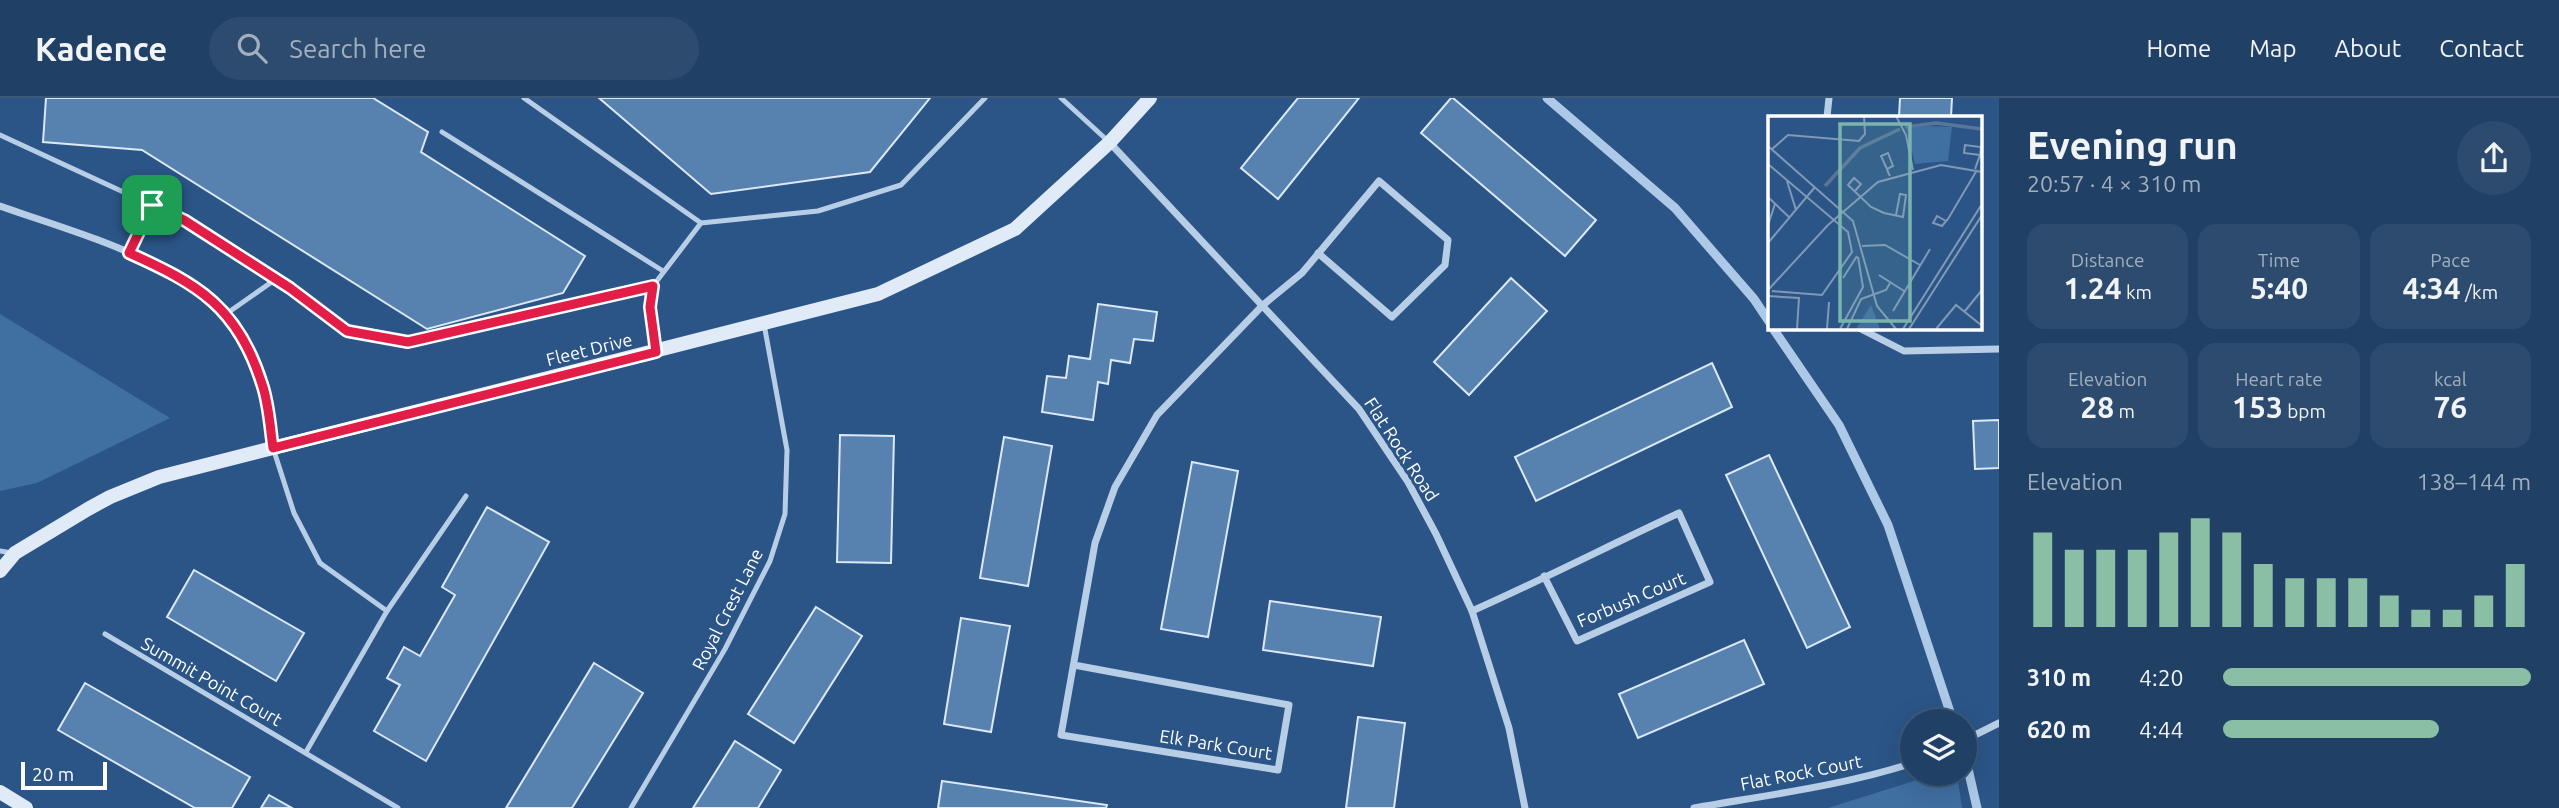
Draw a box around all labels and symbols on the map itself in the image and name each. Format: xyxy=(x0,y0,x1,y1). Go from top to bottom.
inset map xyxy=(1768,116,1982,329)
pin xyxy=(122,175,182,235)
street label: Fleet Drive xyxy=(544,329,634,369)
street label: Flat Rock Road xyxy=(1361,393,1443,505)
street label: Royal Crest Lane xyxy=(688,545,766,673)
street label: Forbush Court xyxy=(1574,567,1688,631)
street label: Summit Point Court xyxy=(138,633,286,729)
street label: Elk Park Court xyxy=(1158,725,1274,763)
street label: Flat Rock Court xyxy=(1738,750,1864,794)
scale bar xyxy=(21,759,107,791)

